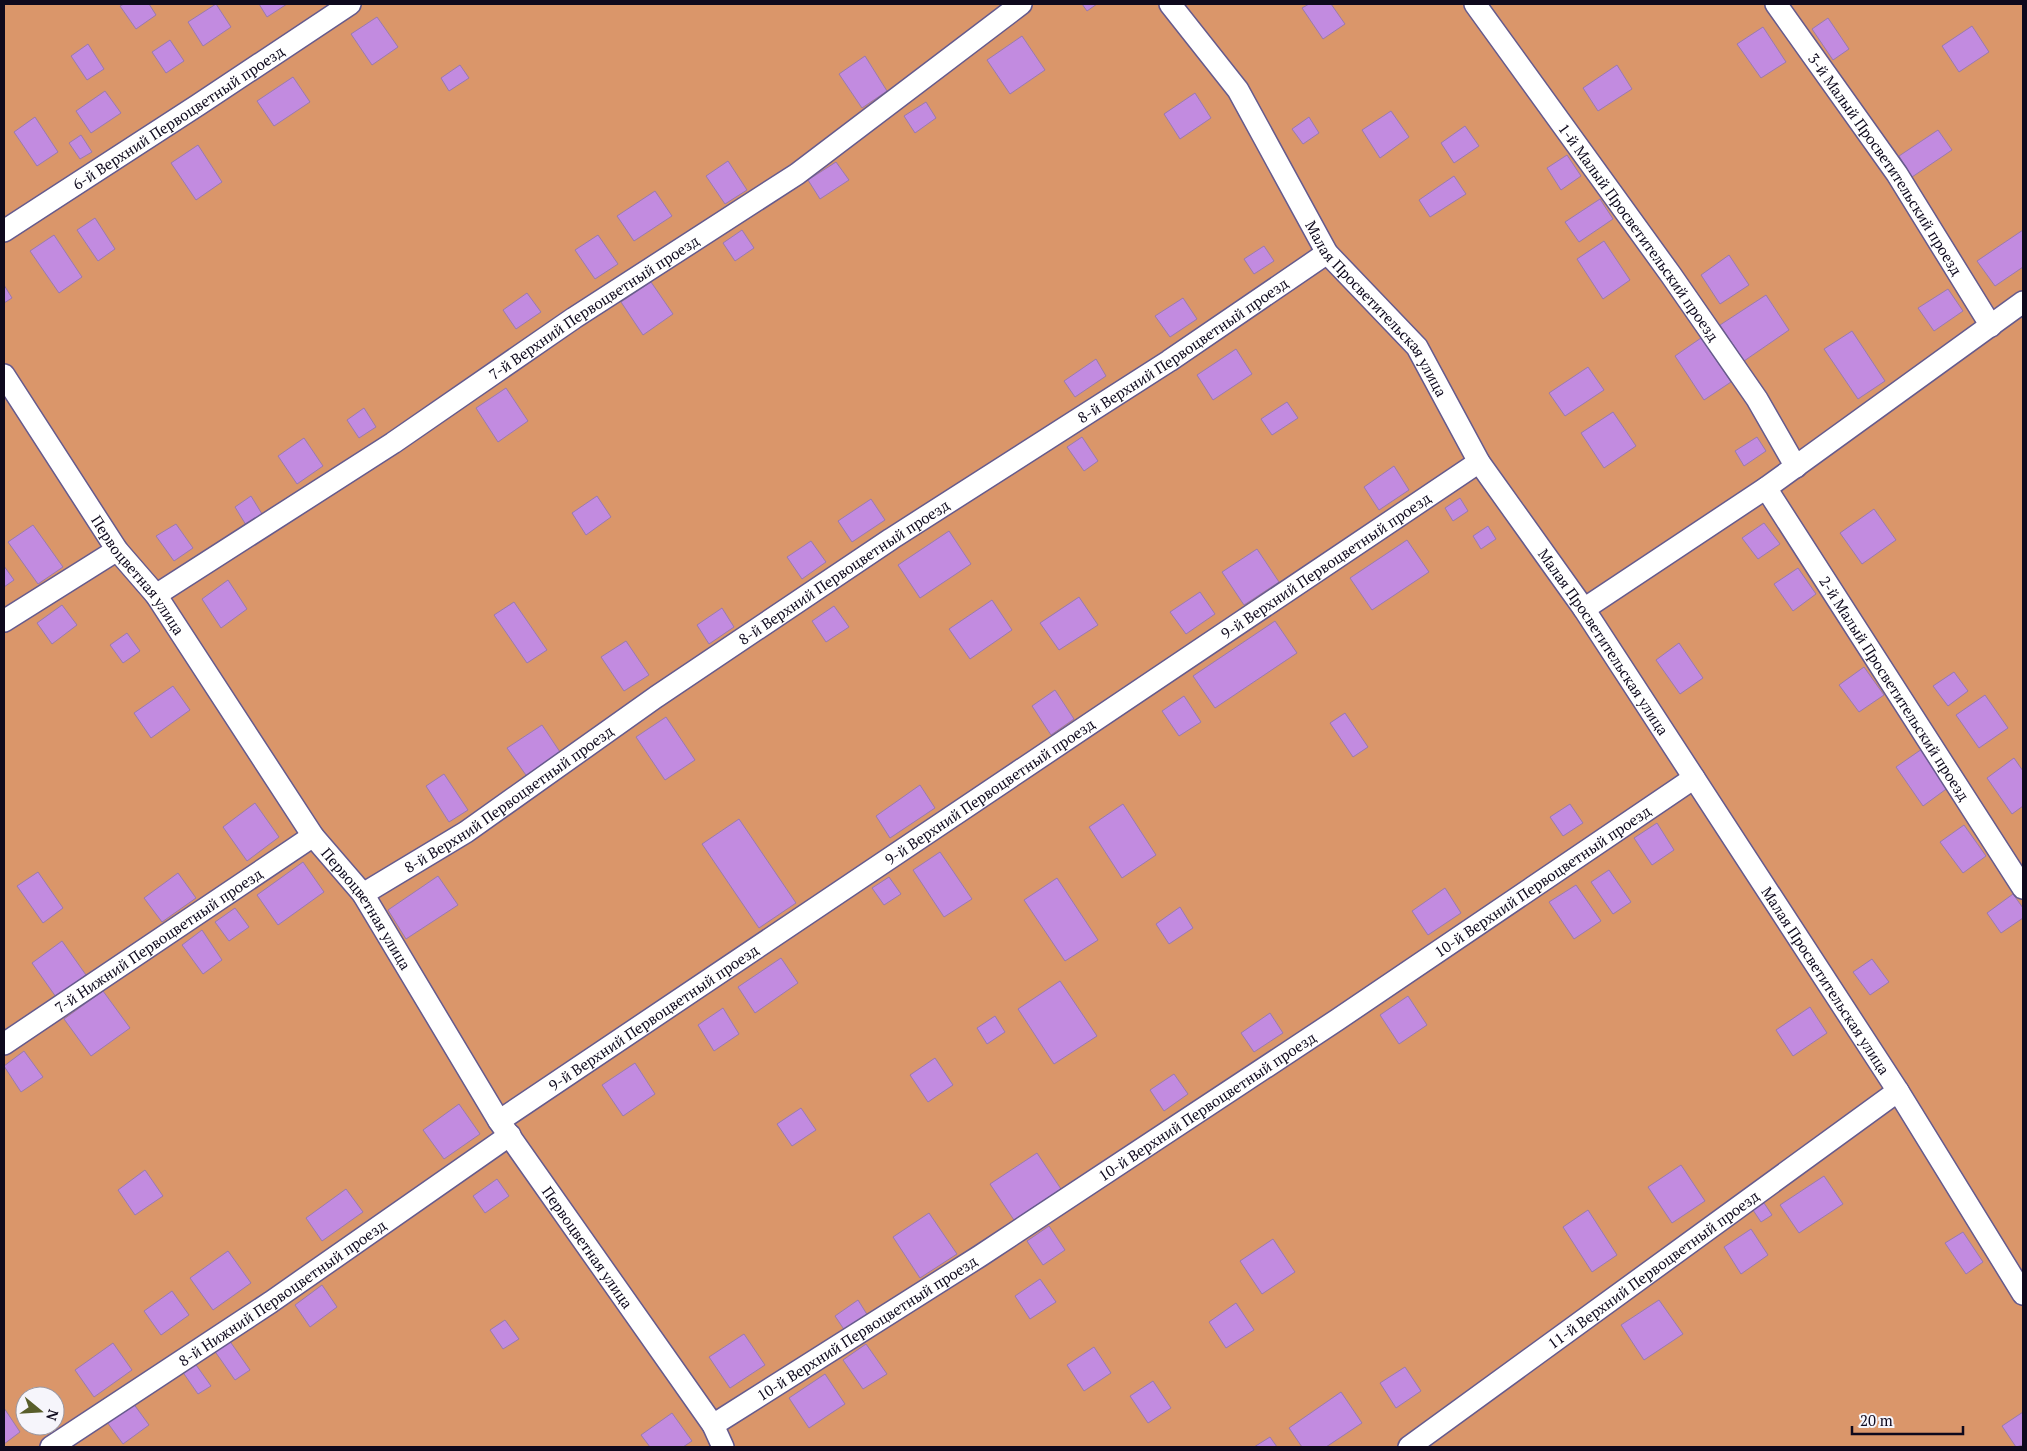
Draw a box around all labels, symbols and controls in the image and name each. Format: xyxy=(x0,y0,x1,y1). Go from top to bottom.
street label: 6-й Верхний Первоцветный проезд xyxy=(69,40,288,194)
street label: 3-й Малый Просветительский проезд xyxy=(1804,49,1967,279)
street label: 1-й Малый Просветительский проезд xyxy=(1554,119,1724,345)
street label: Малая Просветительская улица xyxy=(1301,217,1452,400)
street label: 7-й Верхний Первоцветный проезд xyxy=(485,230,703,384)
street label: 8-й Верхний Первоцветный проезд xyxy=(1073,272,1292,427)
street label: 9-й Верхний Первоцветный проезд xyxy=(1217,487,1435,643)
street label: 8-й Верхний Первоцветный проезд xyxy=(734,494,953,649)
street label: Первоцветная улица xyxy=(87,511,190,639)
street label: Малая Просветительская улица xyxy=(1534,545,1674,739)
street label: 2-й Малый Просветительский проезд xyxy=(1815,572,1974,805)
street label: 9-й Верхний Первоцветный проезд xyxy=(881,713,1099,869)
street label: 8-й Верхний Первоцветный проезд xyxy=(400,720,617,877)
street label: 10-й Верхний Первоцветный проезд xyxy=(1430,800,1655,961)
street label: Первоцветная улица xyxy=(317,843,416,974)
street label: 7-й Нижний Первоцветный проезд xyxy=(51,863,266,1017)
street label: Малая Просветительская улица xyxy=(1757,882,1895,1079)
street label: 9-й Верхний Первоцветный проезд xyxy=(544,939,763,1095)
street label: 10-й Верхний Первоцветный проезд xyxy=(1094,1027,1320,1185)
street label: Первоцветная улица xyxy=(538,1182,638,1313)
street label: 11-й Верхний Первоцветный проезд xyxy=(1543,1185,1763,1353)
street label: 8-й Нижний Первоцветный проезд xyxy=(174,1215,390,1370)
street label: 10-й Верхний Первоцветный проезд xyxy=(753,1250,981,1405)
north arrow xyxy=(15,1386,65,1436)
scale bar xyxy=(1852,1404,1963,1436)
text: N xyxy=(42,1407,64,1424)
text: 20 m xyxy=(1860,1410,1893,1430)

